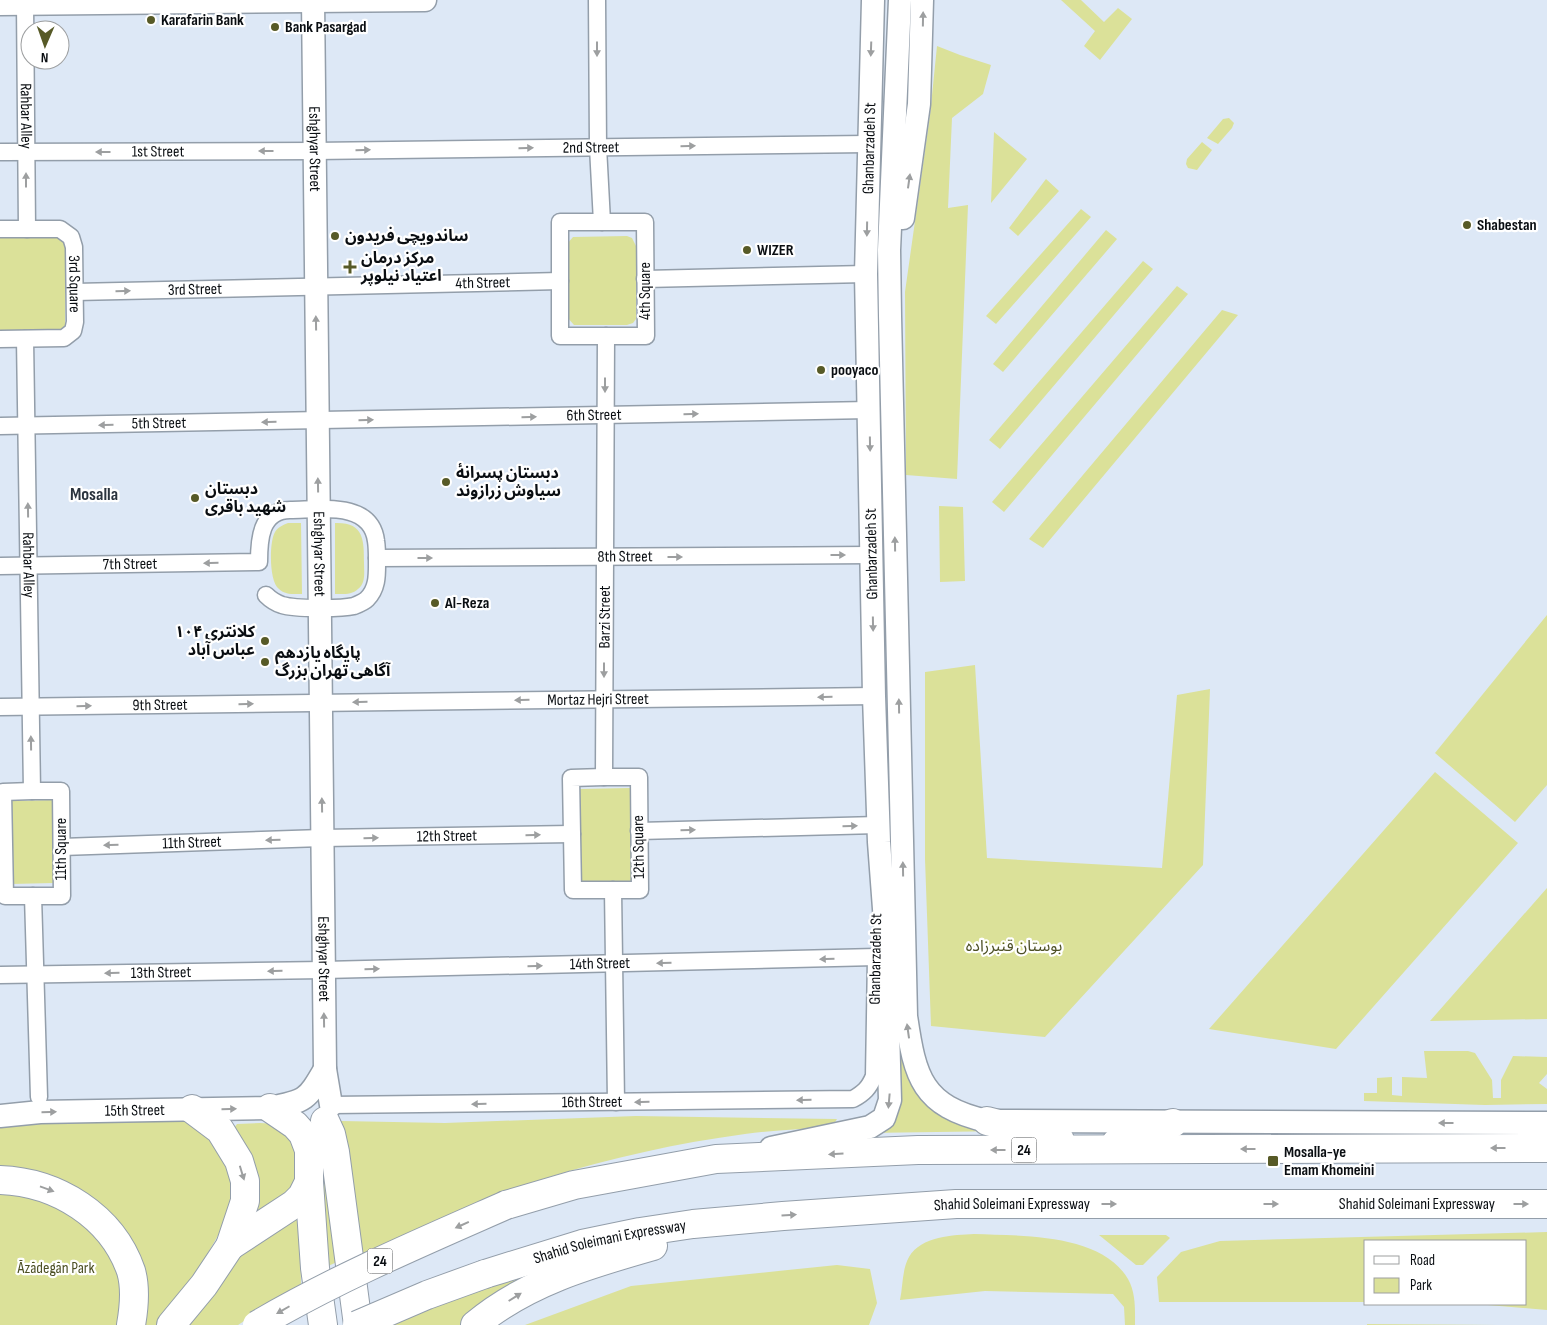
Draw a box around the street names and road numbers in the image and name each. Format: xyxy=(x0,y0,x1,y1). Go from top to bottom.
street label: Rahbar Alley xyxy=(16,83,36,149)
street label: Ghanbarzadeh St xyxy=(859,102,880,194)
street label: Eshghyar Street xyxy=(305,106,325,192)
street label: 2nd Street xyxy=(563,138,619,157)
street label: 1st Street xyxy=(132,142,184,161)
street label: 3rd Square xyxy=(65,255,84,313)
street label: 4th Square xyxy=(636,262,655,320)
street label: 4th Street xyxy=(455,273,511,293)
street label: 3rd Street xyxy=(168,279,222,299)
street label: 6th Street xyxy=(566,405,622,425)
street label: 5th Street xyxy=(132,413,187,433)
street label: Ghanbarzadeh St xyxy=(862,508,882,600)
street label: Eshghyar Street xyxy=(309,511,329,597)
street label: Rahbar Alley xyxy=(18,532,39,598)
street label: 8th Street xyxy=(597,547,653,566)
street label: 7th Street xyxy=(103,554,158,574)
street label: Barzi Street xyxy=(595,585,614,649)
street label: Mortaz Hejri Street xyxy=(547,689,649,710)
street label: 9th Street xyxy=(132,695,188,715)
street label: 12th Square xyxy=(629,815,649,879)
street label: 11th Square xyxy=(52,818,71,880)
street label: 12th Street xyxy=(416,826,477,846)
street label: 11th Street xyxy=(162,832,222,853)
street label: Ghanbarzadeh St xyxy=(866,913,886,1005)
street label: Eshghyar Street xyxy=(314,916,334,1002)
street label: 14th Street xyxy=(569,953,630,974)
street label: 13th Street xyxy=(131,963,191,982)
street label: 16th Street xyxy=(562,1092,623,1112)
street label: 15th Street xyxy=(105,1100,165,1120)
road number: 24 xyxy=(1012,1138,1036,1162)
street label: Shahid Soleimani Expressway xyxy=(933,1195,1090,1215)
street label: Shahid Soleimani Expressway xyxy=(1339,1195,1495,1214)
street label: Shahid Soleimani Expressway xyxy=(531,1216,687,1268)
road number: 24 xyxy=(368,1248,392,1274)

